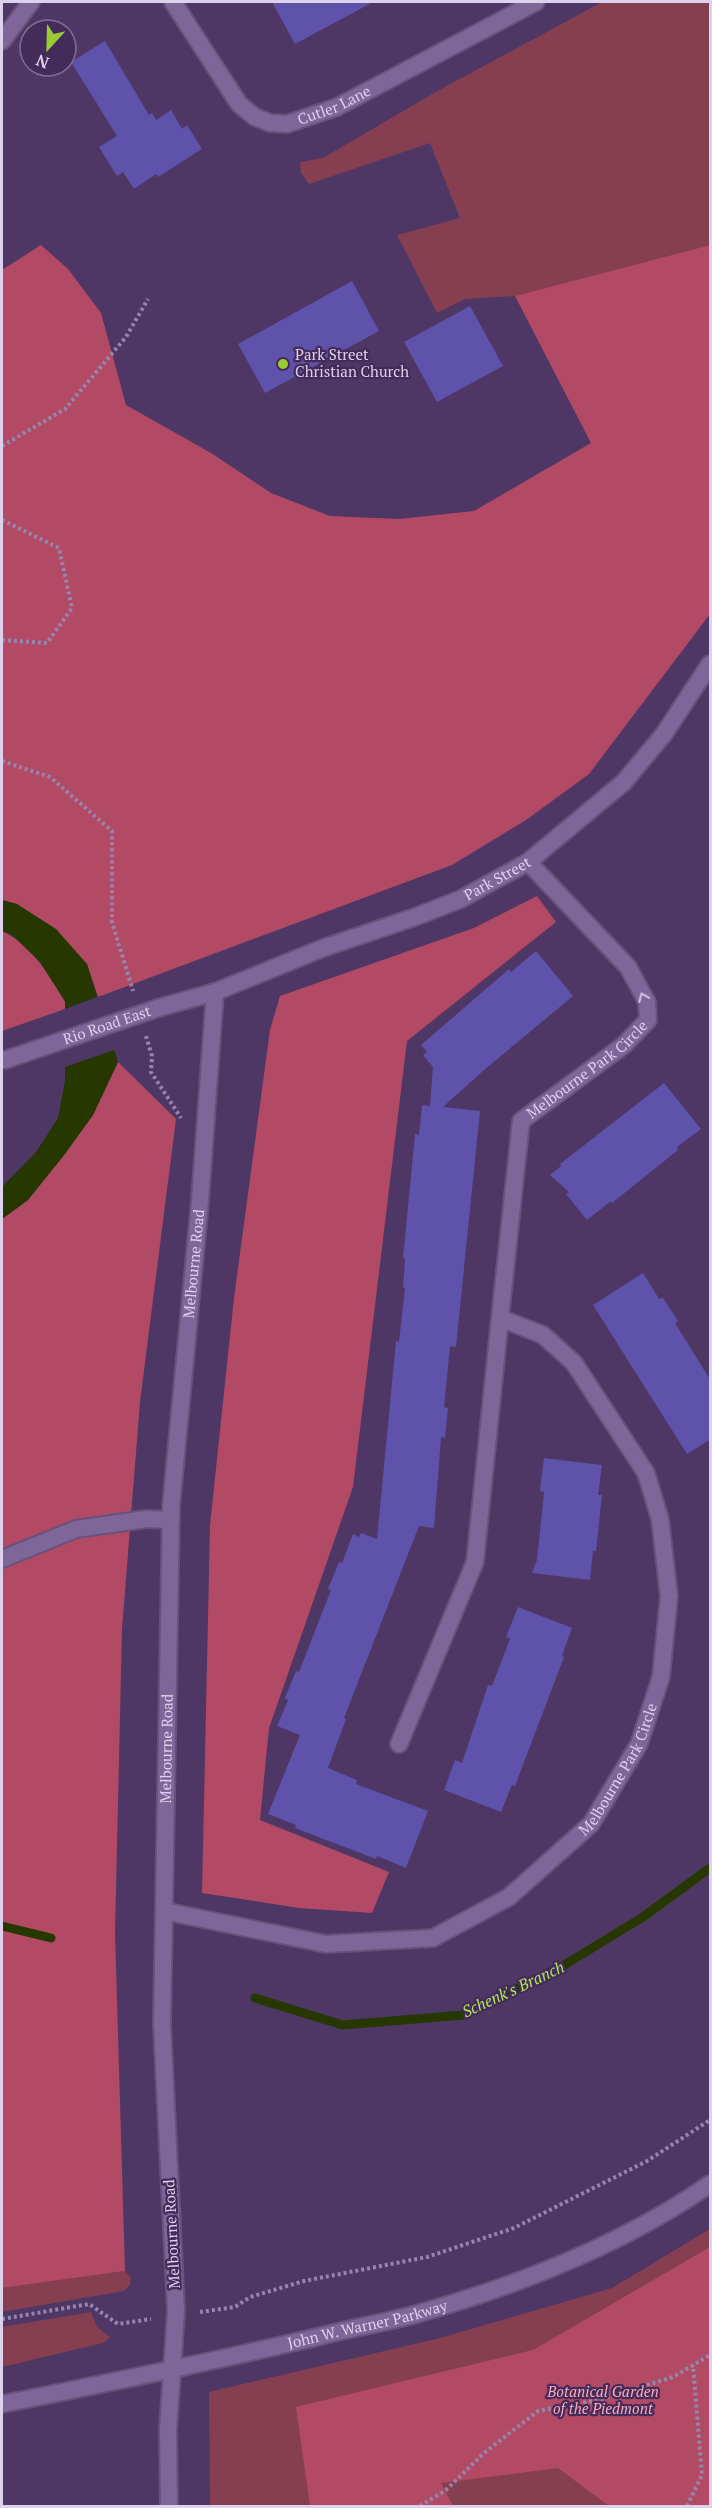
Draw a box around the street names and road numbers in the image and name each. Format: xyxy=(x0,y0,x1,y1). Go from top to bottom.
street label: Cutler Lane xyxy=(295,80,374,129)
street label: Park Street xyxy=(460,851,535,905)
street label: Rio Road East xyxy=(60,1000,154,1049)
street label: Melbourne Park Circle xyxy=(522,1016,651,1123)
street label: Melbourne Road xyxy=(178,1208,208,1319)
street label: Melbourne Road xyxy=(155,1694,177,1804)
street label: Melbourne Park Circle xyxy=(574,1700,661,1839)
street label: Melbourne Road xyxy=(158,2179,184,2289)
street label: John W. Warner Parkway xyxy=(285,2295,450,2352)

